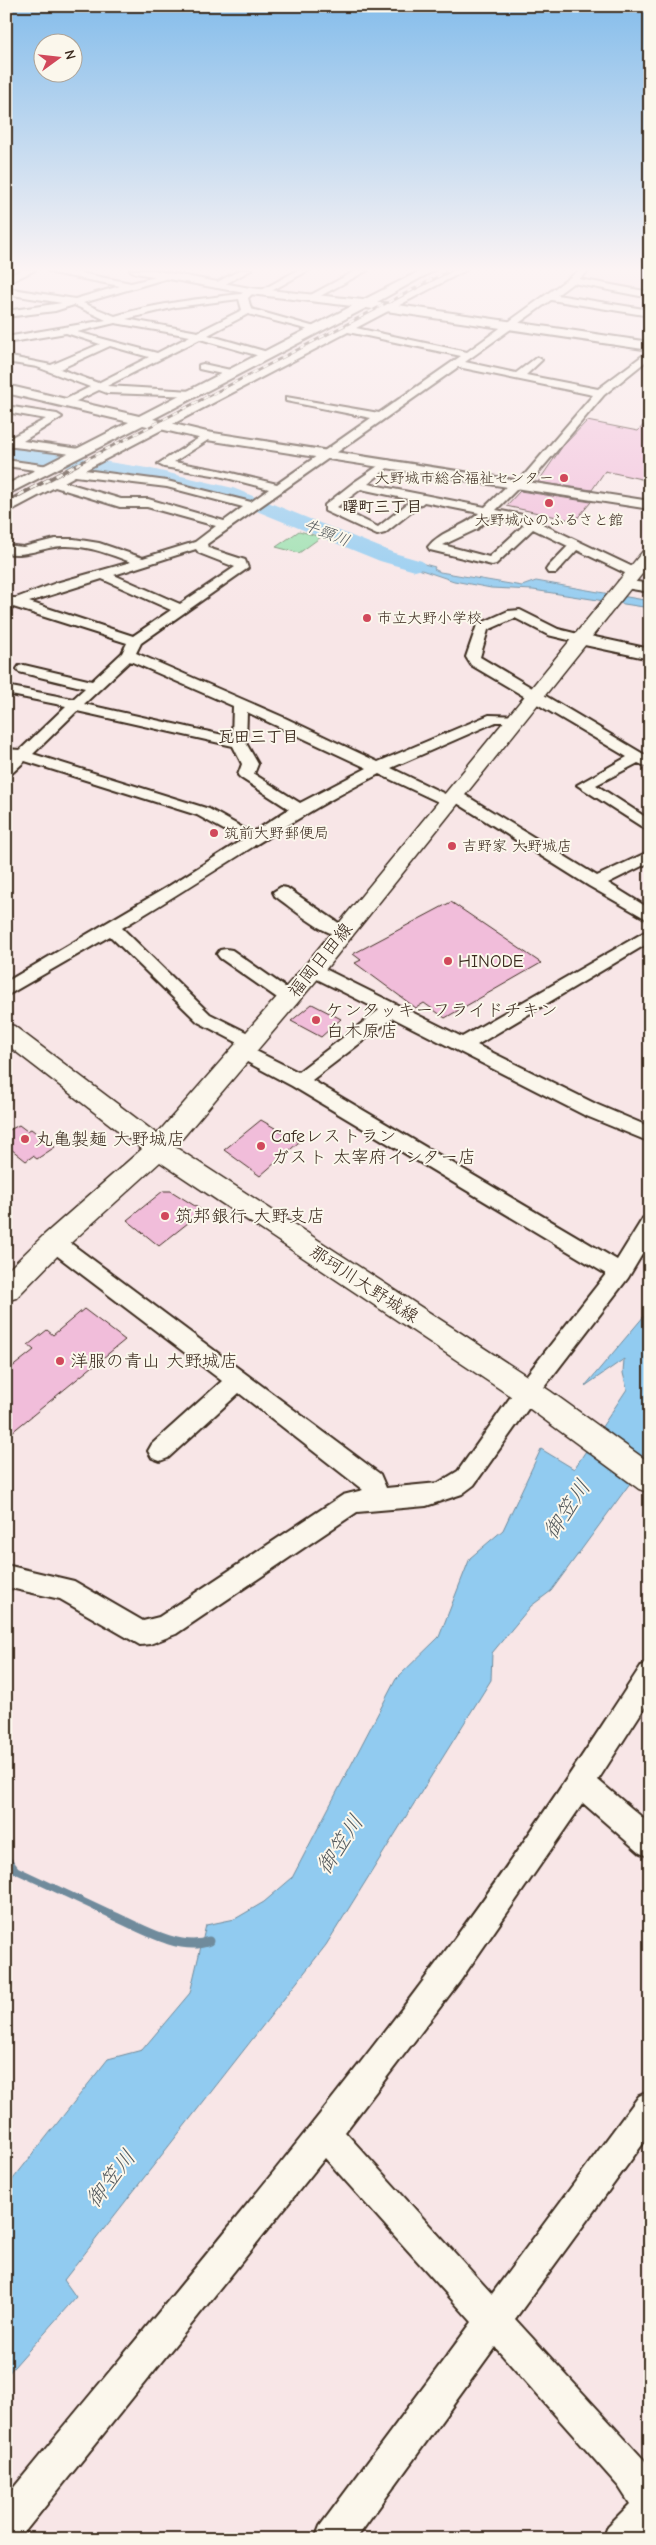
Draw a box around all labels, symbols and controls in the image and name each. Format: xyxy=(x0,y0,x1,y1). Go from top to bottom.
north arrow xyxy=(32,32,82,82)
text: N xyxy=(61,48,79,61)
place label: 大野城市総合福祉センター xyxy=(375,469,554,487)
marker: 大野城市総合福祉センター xyxy=(558,472,570,484)
marker: 大野城心のふるさと館 xyxy=(543,497,555,509)
district label: 曙町三丁目 xyxy=(342,498,422,516)
place label: 大野城心のふるさと館 xyxy=(474,511,624,529)
water label: 牛頸川 xyxy=(301,516,352,550)
place label: 市立大野小学校 xyxy=(377,609,482,627)
marker: 市立大野小学校 xyxy=(361,612,373,624)
district label: 瓦田三丁目 xyxy=(218,728,298,746)
place label: 筑前大野郵便局 xyxy=(224,824,329,842)
marker: 筑前大野郵便局 xyxy=(208,827,220,839)
place label: 吉野家 大野城店 xyxy=(462,837,572,855)
marker: 吉野家 大野城店 xyxy=(446,840,458,852)
street label: 福岡日田線 xyxy=(284,919,357,1002)
place label: HINODE xyxy=(458,951,524,972)
marker: HINODE xyxy=(442,955,454,967)
place label: ケンタッキーフライドチキン 白木原店 xyxy=(326,1000,558,1042)
marker: ケンタッキーフライドチキン 白木原店 xyxy=(310,1014,322,1026)
place label: Cafeレストラン ガスト 太宰府インター店 xyxy=(271,1126,476,1168)
place label: 丸亀製麺 大野城店 xyxy=(35,1129,185,1150)
marker: 丸亀製麺 大野城店 xyxy=(19,1133,31,1145)
marker: Cafeレストラン ガスト 太宰府インター店 xyxy=(255,1140,267,1152)
place label: 筑邦銀行 大野支店 xyxy=(175,1206,325,1227)
marker: 筑邦銀行 大野支店 xyxy=(159,1210,171,1222)
street label: 那珂川大野城線 xyxy=(305,1241,422,1328)
place label: 洋服の青山 大野城店 xyxy=(70,1351,238,1372)
marker: 洋服の青山 大野城店 xyxy=(54,1355,66,1367)
water label: 御笠川 xyxy=(538,1475,596,1544)
water label: 御笠川 xyxy=(311,1810,369,1879)
water label: 御笠川 xyxy=(80,2145,141,2213)

